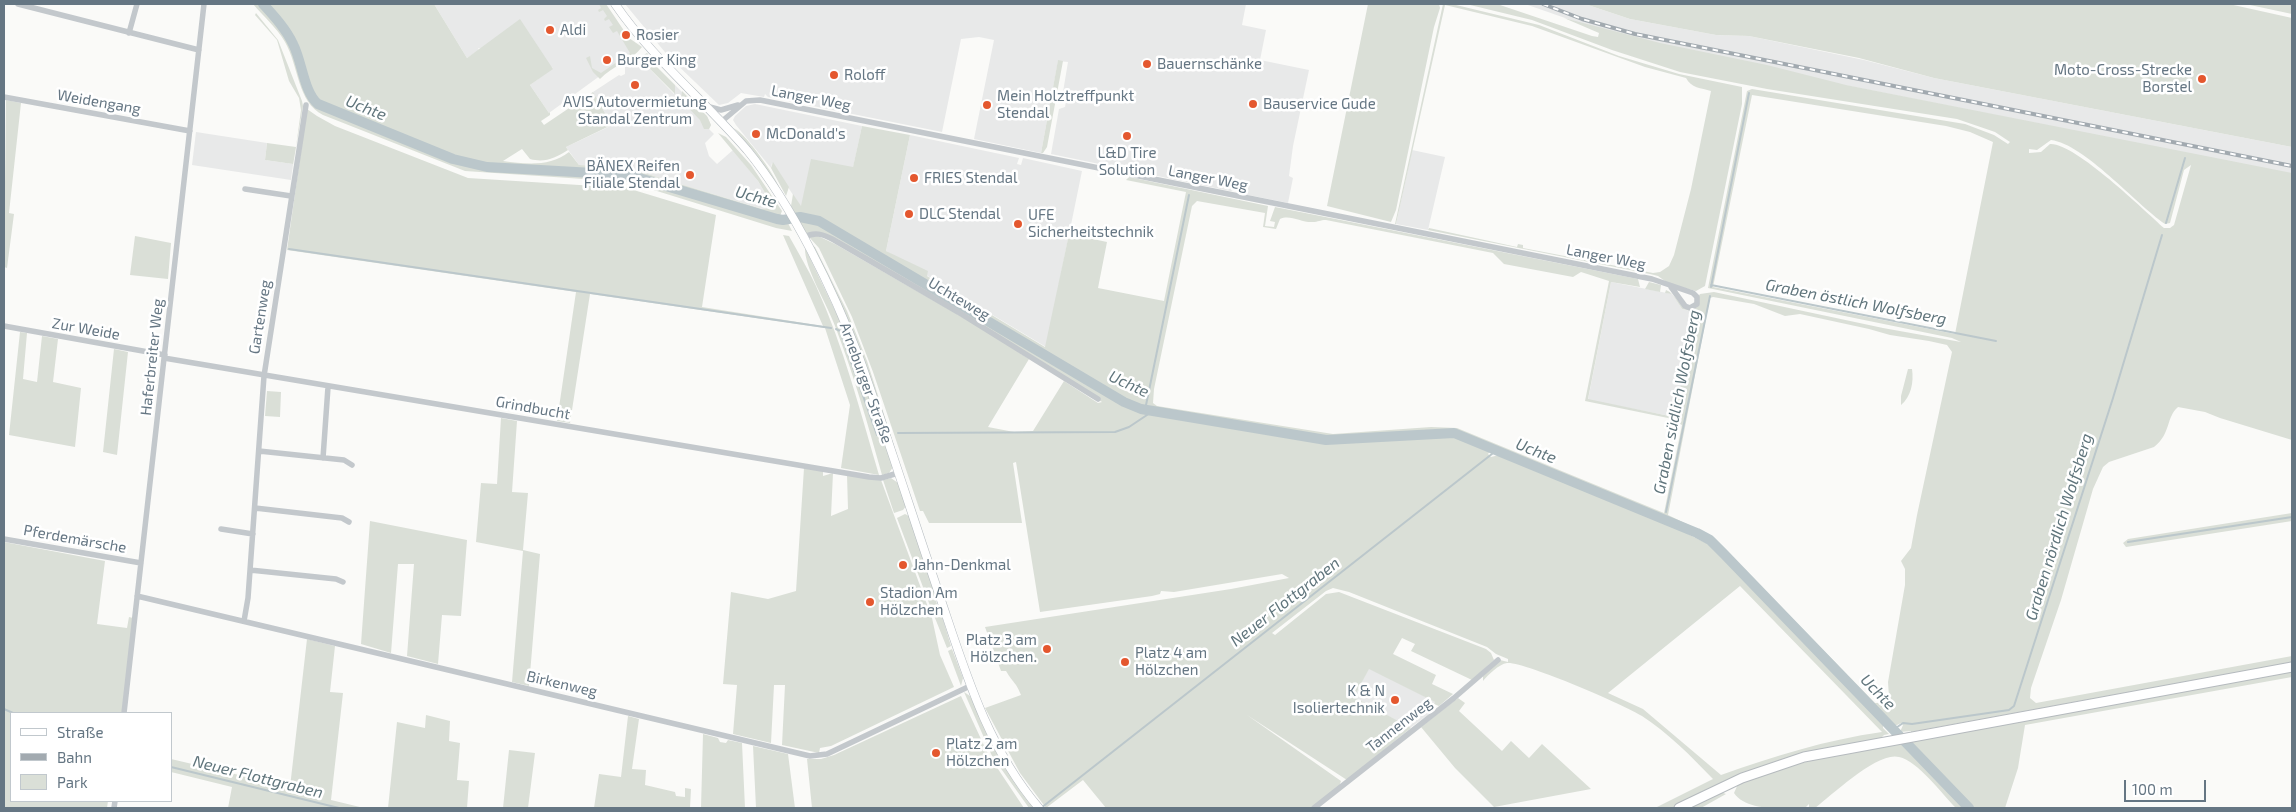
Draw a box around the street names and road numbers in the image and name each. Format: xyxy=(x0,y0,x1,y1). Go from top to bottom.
street label: Langer Weg xyxy=(770,81,852,115)
street label: Weidengang xyxy=(56,86,142,118)
street label: Langer Weg xyxy=(1167,161,1249,195)
street label: Langer Weg xyxy=(1565,240,1647,274)
street label: Uchteweg xyxy=(925,274,993,324)
street label: Gartenweg xyxy=(245,279,275,355)
street label: Haferbreiter Weg xyxy=(137,298,167,416)
street label: Zur Weide xyxy=(51,314,121,344)
street label: Arneburger Straße xyxy=(836,320,896,446)
street label: Grindbucht xyxy=(494,393,572,423)
street label: Pferdemärsche xyxy=(22,521,128,557)
street label: Birkenweg xyxy=(525,667,599,701)
street label: Tannenweg xyxy=(1363,694,1435,756)

